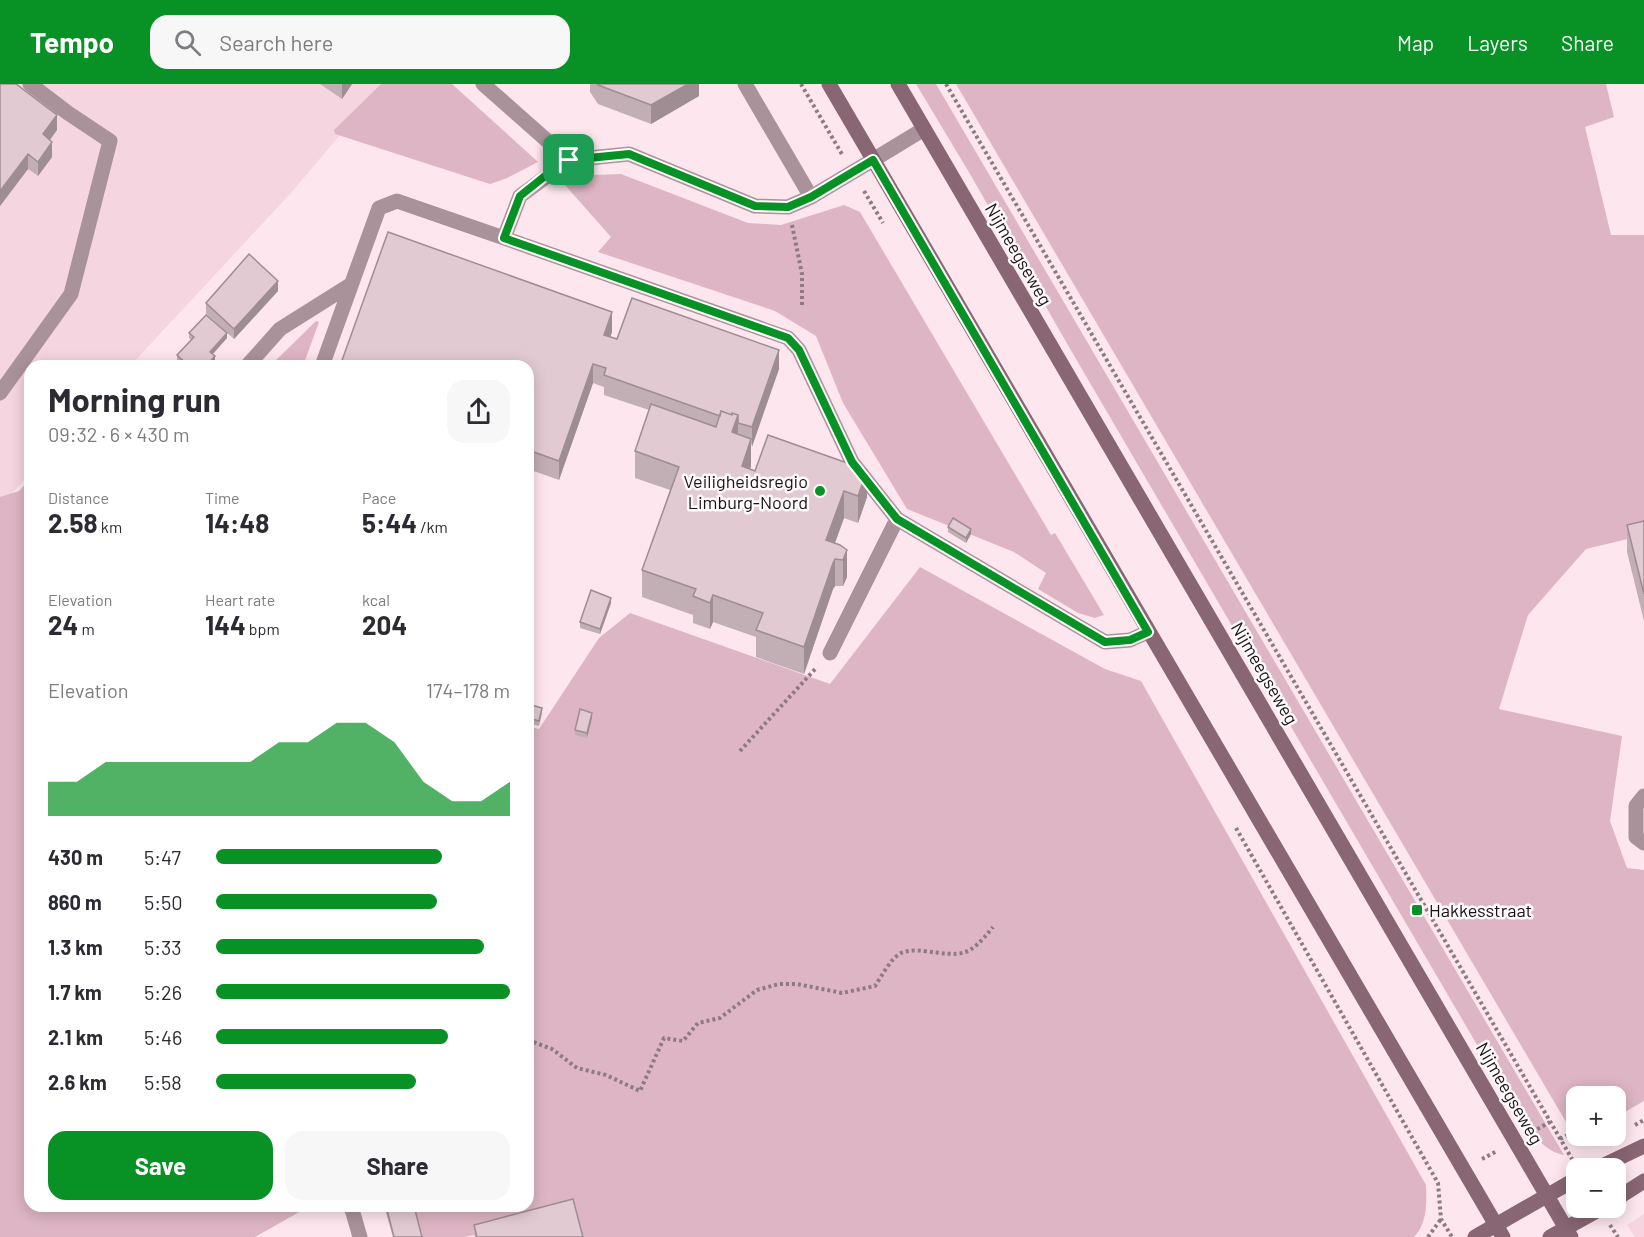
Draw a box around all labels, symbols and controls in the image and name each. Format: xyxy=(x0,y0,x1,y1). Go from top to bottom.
search box xyxy=(150,15,570,69)
text: Tempo xyxy=(30,25,114,59)
icon: search xyxy=(171,26,204,59)
text: Search here xyxy=(219,29,333,55)
text: Map xyxy=(1397,30,1434,55)
text: Layers xyxy=(1467,30,1528,55)
text: Share xyxy=(1561,30,1614,55)
pin xyxy=(543,134,594,185)
icon: arrive xyxy=(552,143,585,176)
street label: Nijmeegseweg xyxy=(981,199,1057,309)
text: Morning run xyxy=(48,379,221,419)
button: share xyxy=(447,380,510,443)
text: 09:32 · 6 × 430 m xyxy=(48,422,190,446)
place label: Veiligheidsregio Limburg-Noord xyxy=(683,470,808,513)
marker: Veiligheidsregio Limburg-Noord xyxy=(813,484,827,498)
text: Distance xyxy=(48,488,109,507)
text: Time xyxy=(205,488,240,507)
text: Pace xyxy=(362,488,396,507)
text: 2.58 xyxy=(48,507,98,538)
text: 14:48 xyxy=(205,507,269,538)
text: 5:44 xyxy=(362,507,417,538)
text: km xyxy=(98,517,122,536)
text: /km xyxy=(417,517,448,536)
text: Elevation xyxy=(48,590,112,609)
text: Heart rate xyxy=(205,590,275,609)
text: kcal xyxy=(362,590,390,609)
text: 24 xyxy=(48,609,78,640)
text: 144 xyxy=(205,609,246,640)
text: 204 xyxy=(362,609,407,640)
street label: Nijmeegseweg xyxy=(1227,618,1303,728)
text: m xyxy=(78,619,95,638)
text: bpm xyxy=(246,619,280,638)
text: Elevation xyxy=(48,678,129,702)
text: 174–178 m xyxy=(426,678,510,702)
text: 430 m xyxy=(48,845,103,869)
text: 5:47 xyxy=(144,845,181,869)
text: 860 m xyxy=(48,890,102,914)
text: 5:50 xyxy=(144,890,183,914)
place label: Hakkesstraat xyxy=(1429,899,1532,921)
marker: Hakkesstraat xyxy=(1410,903,1424,917)
text: 1.3 km xyxy=(48,935,103,959)
text: 5:33 xyxy=(144,935,182,959)
text: 1.7 km xyxy=(48,980,102,1004)
text: 5:26 xyxy=(144,980,182,1004)
text: 2.1 km xyxy=(48,1025,103,1049)
text: 5:46 xyxy=(144,1025,182,1049)
street label: Nijmeegseweg xyxy=(1472,1038,1548,1148)
text: 2.6 km xyxy=(48,1070,107,1094)
text: 5:58 xyxy=(144,1070,182,1094)
map controls xyxy=(1566,1086,1626,1218)
button: + xyxy=(1566,1086,1626,1146)
button: Save xyxy=(48,1131,273,1200)
button: Share xyxy=(285,1131,510,1200)
button: − xyxy=(1566,1158,1626,1218)

